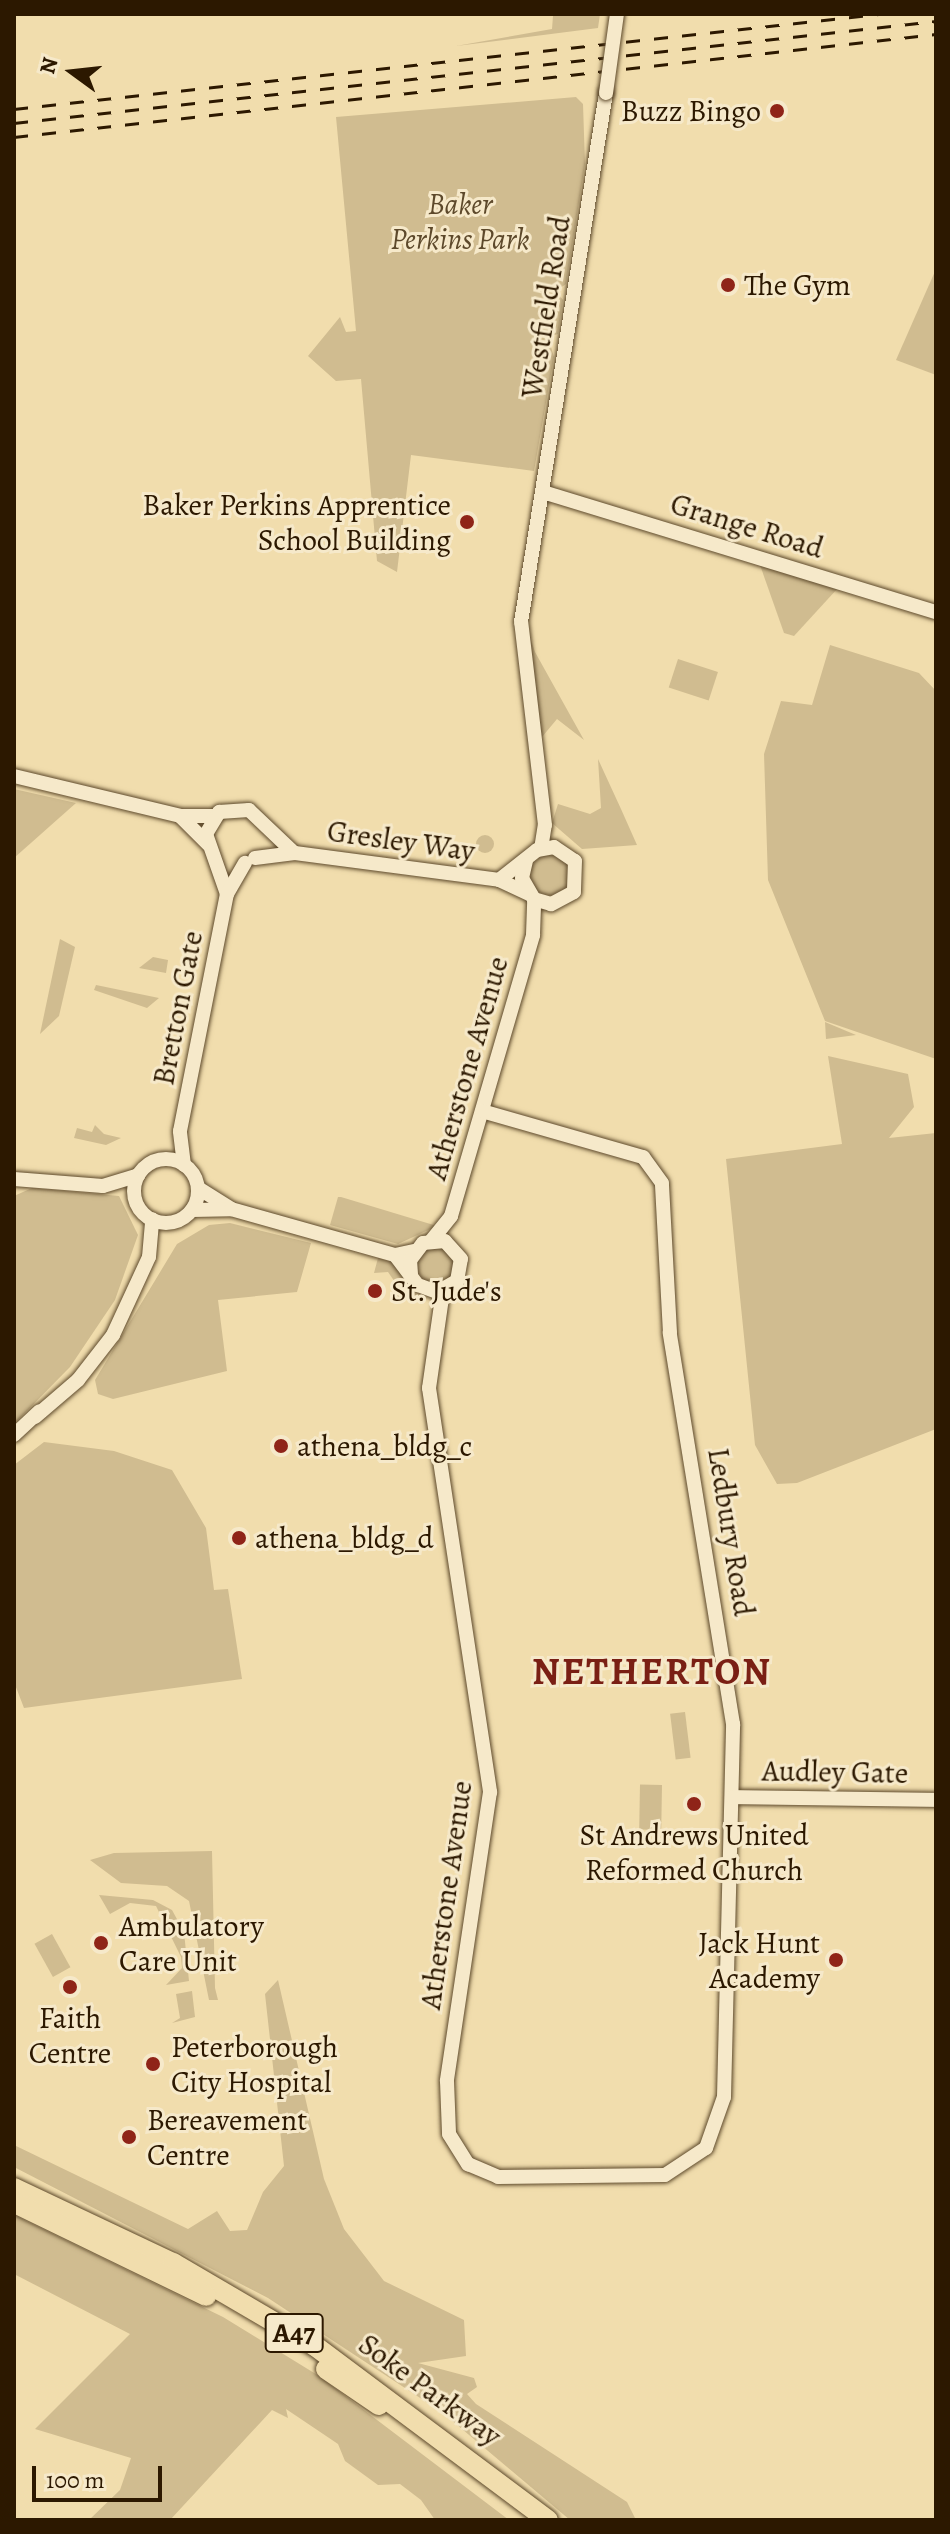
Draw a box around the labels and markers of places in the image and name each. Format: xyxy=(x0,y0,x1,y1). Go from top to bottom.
place label: Buzz Bingo xyxy=(621,93,761,129)
marker: Buzz Bingo xyxy=(768,102,786,120)
place label: The Gym xyxy=(744,267,851,303)
marker: The Gym xyxy=(719,276,737,294)
place label: Baker Perkins Apprentice School Building xyxy=(142,487,451,558)
marker: Baker Perkins Apprentice School Building xyxy=(458,513,476,531)
place label: St. Jude's xyxy=(391,1273,502,1309)
marker: St. Jude's xyxy=(366,1282,384,1300)
place label: athena_bldg_c xyxy=(297,1428,472,1464)
marker: athena_bldg_c xyxy=(272,1437,290,1455)
place label: athena_bldg_d xyxy=(255,1520,434,1556)
marker: athena_bldg_d xyxy=(230,1529,248,1547)
marker: St Andrews United Reformed Church xyxy=(685,1795,703,1813)
place label: St Andrews United Reformed Church xyxy=(579,1817,809,1888)
place label: Ambulatory Care Unit xyxy=(119,1908,264,1978)
place label: Jack Hunt Academy xyxy=(698,1925,820,1996)
marker: Ambulatory Care Unit xyxy=(90,1932,112,1954)
marker: Jack Hunt Academy xyxy=(827,1951,845,1969)
marker: Faith Centre xyxy=(61,1978,79,1996)
place label: Faith Centre xyxy=(29,2000,111,2070)
place label: Peterborough City Hospital xyxy=(171,2029,338,2100)
marker: Peterborough City Hospital xyxy=(142,2053,164,2075)
place label: Bereavement Centre xyxy=(147,2102,307,2172)
marker: Bereavement Centre xyxy=(118,2126,140,2148)

